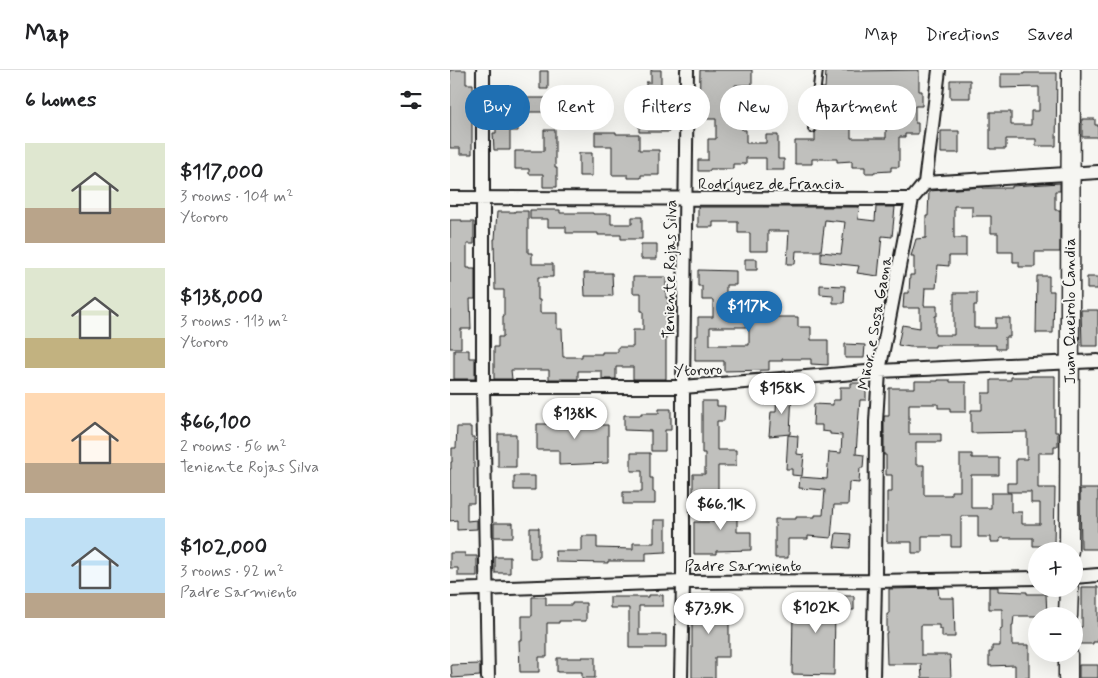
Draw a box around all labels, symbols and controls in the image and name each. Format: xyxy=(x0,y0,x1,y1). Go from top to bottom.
text: Map xyxy=(25,19,69,50)
text: Map xyxy=(865,23,898,47)
text: Directions xyxy=(926,23,1000,47)
text: Saved xyxy=(1028,23,1073,47)
chip: Buy xyxy=(465,85,530,130)
chip: Rent xyxy=(540,85,614,130)
chip: Filters xyxy=(624,85,710,130)
chip: New xyxy=(720,85,788,130)
chip: Apartment xyxy=(798,85,916,130)
text: 6 homes xyxy=(25,86,96,114)
icon: filters xyxy=(397,86,425,114)
text: $117,000 xyxy=(180,158,263,186)
icon: home xyxy=(65,163,125,223)
street label: Rodríguez de Francia xyxy=(698,174,844,195)
text: 3 rooms · 104 m² xyxy=(180,186,293,207)
street label: Teniente Rojas Silva xyxy=(659,199,682,339)
text: Ytororo xyxy=(180,207,228,228)
street label: Juan Queirolo Candia xyxy=(1060,238,1081,384)
street label: Mñor. e Sosa Gaona xyxy=(853,254,898,392)
text: $138,000 xyxy=(180,283,263,311)
icon: home xyxy=(65,288,125,348)
pin: $117K xyxy=(714,290,784,333)
text: $117K xyxy=(727,296,771,317)
text: 3 rooms · 113 m² xyxy=(180,311,288,332)
text: Ytororo xyxy=(180,332,228,353)
street label: Ytororo xyxy=(673,359,723,382)
pin: $158K xyxy=(747,372,817,415)
text: $158K xyxy=(759,378,805,399)
pin: $138K xyxy=(540,398,610,440)
text: $138K xyxy=(553,403,597,424)
text: $66,100 xyxy=(180,408,251,436)
icon: home xyxy=(65,413,125,473)
text: 2 rooms · 56 m² xyxy=(180,436,287,457)
text: Teniente Rojas Silva xyxy=(180,457,319,478)
pin: $66.1K xyxy=(680,488,762,531)
text: $66.1K xyxy=(697,494,745,515)
text: $102,000 xyxy=(180,533,267,561)
icon: home xyxy=(65,538,125,598)
map controls xyxy=(1028,542,1083,662)
button: + xyxy=(1028,542,1083,597)
street label: Padre Sarmiento xyxy=(684,556,802,577)
text: 3 rooms · 92 m² xyxy=(180,561,284,582)
text: Padre Sarmiento xyxy=(180,582,297,603)
pin: $73.9K xyxy=(668,592,750,635)
pin: $102K xyxy=(781,592,851,634)
text: $102K xyxy=(793,597,839,618)
text: $73.9K xyxy=(685,598,733,619)
button: − xyxy=(1028,607,1083,662)

